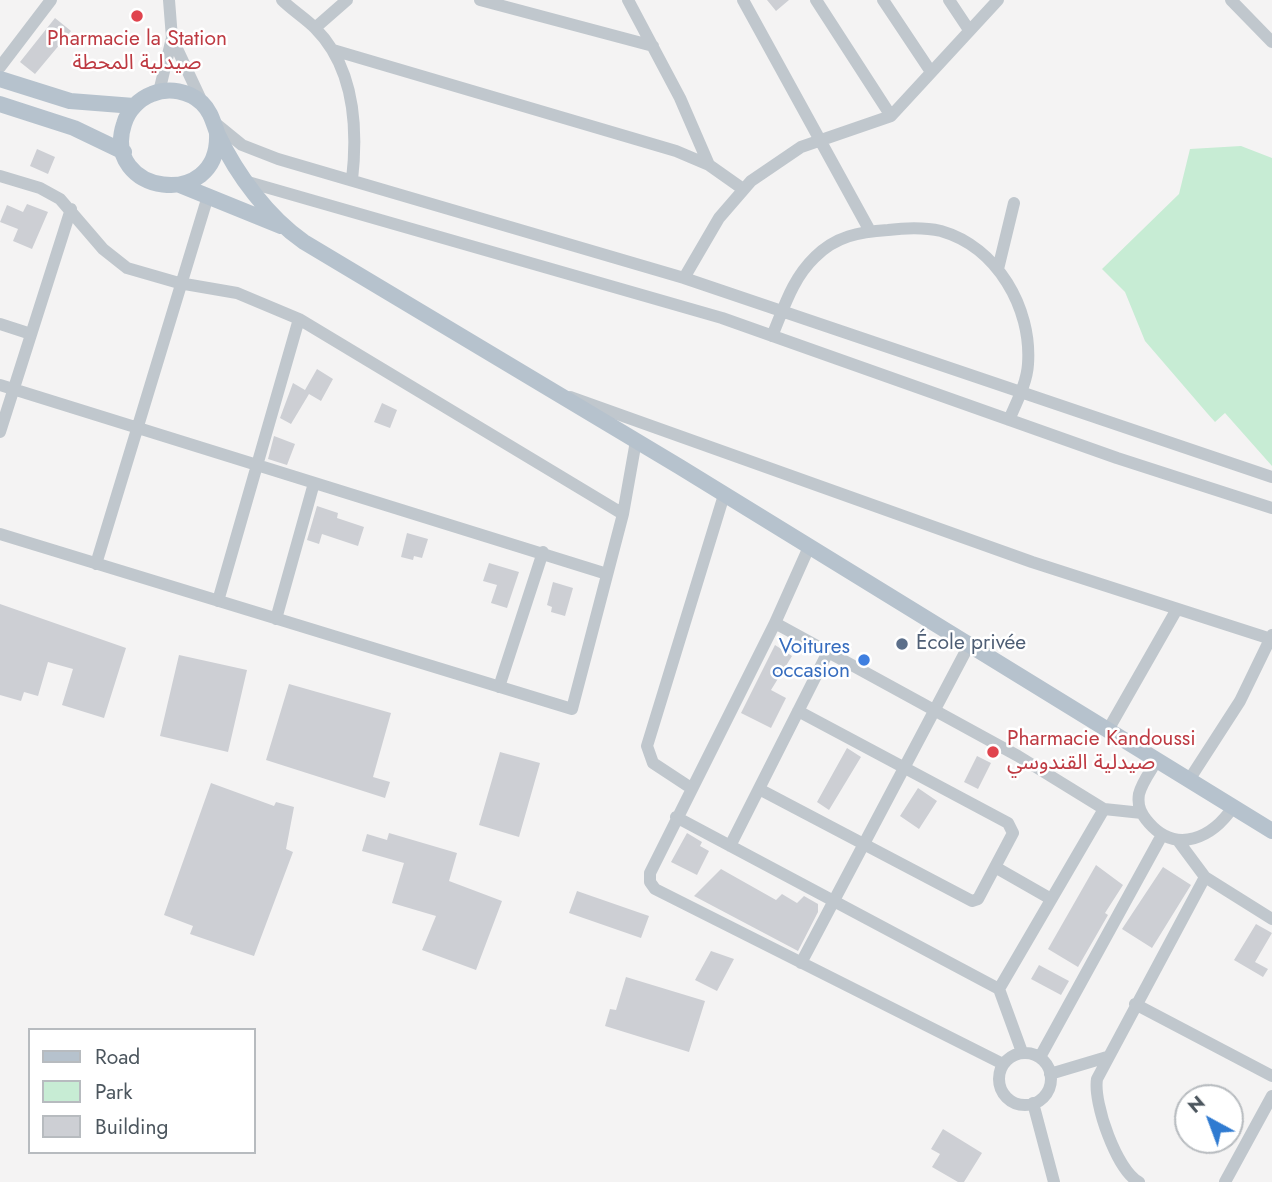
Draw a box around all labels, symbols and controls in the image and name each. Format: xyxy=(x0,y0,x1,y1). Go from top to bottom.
marker: Pharmacie la Station صيدلية المحطة xyxy=(129,8,145,24)
place label: Pharmacie la Station صيدلية المحطة xyxy=(47,27,227,77)
place label: École privée xyxy=(916,631,1026,657)
place label: Voitures occasion xyxy=(772,635,850,685)
marker: École privée xyxy=(894,636,910,652)
marker: Voitures occasion xyxy=(856,652,872,668)
place label: Pharmacie Kandoussi صيدلية القندوسي xyxy=(1007,727,1196,777)
marker: Pharmacie Kandoussi صيدلية القندوسي xyxy=(985,744,1001,760)
legend xyxy=(28,1028,256,1154)
text: Road xyxy=(95,1042,140,1072)
text: Park xyxy=(95,1077,132,1107)
north arrow xyxy=(1174,1084,1244,1154)
text: N xyxy=(1182,1089,1211,1119)
text: Building xyxy=(95,1112,168,1142)

